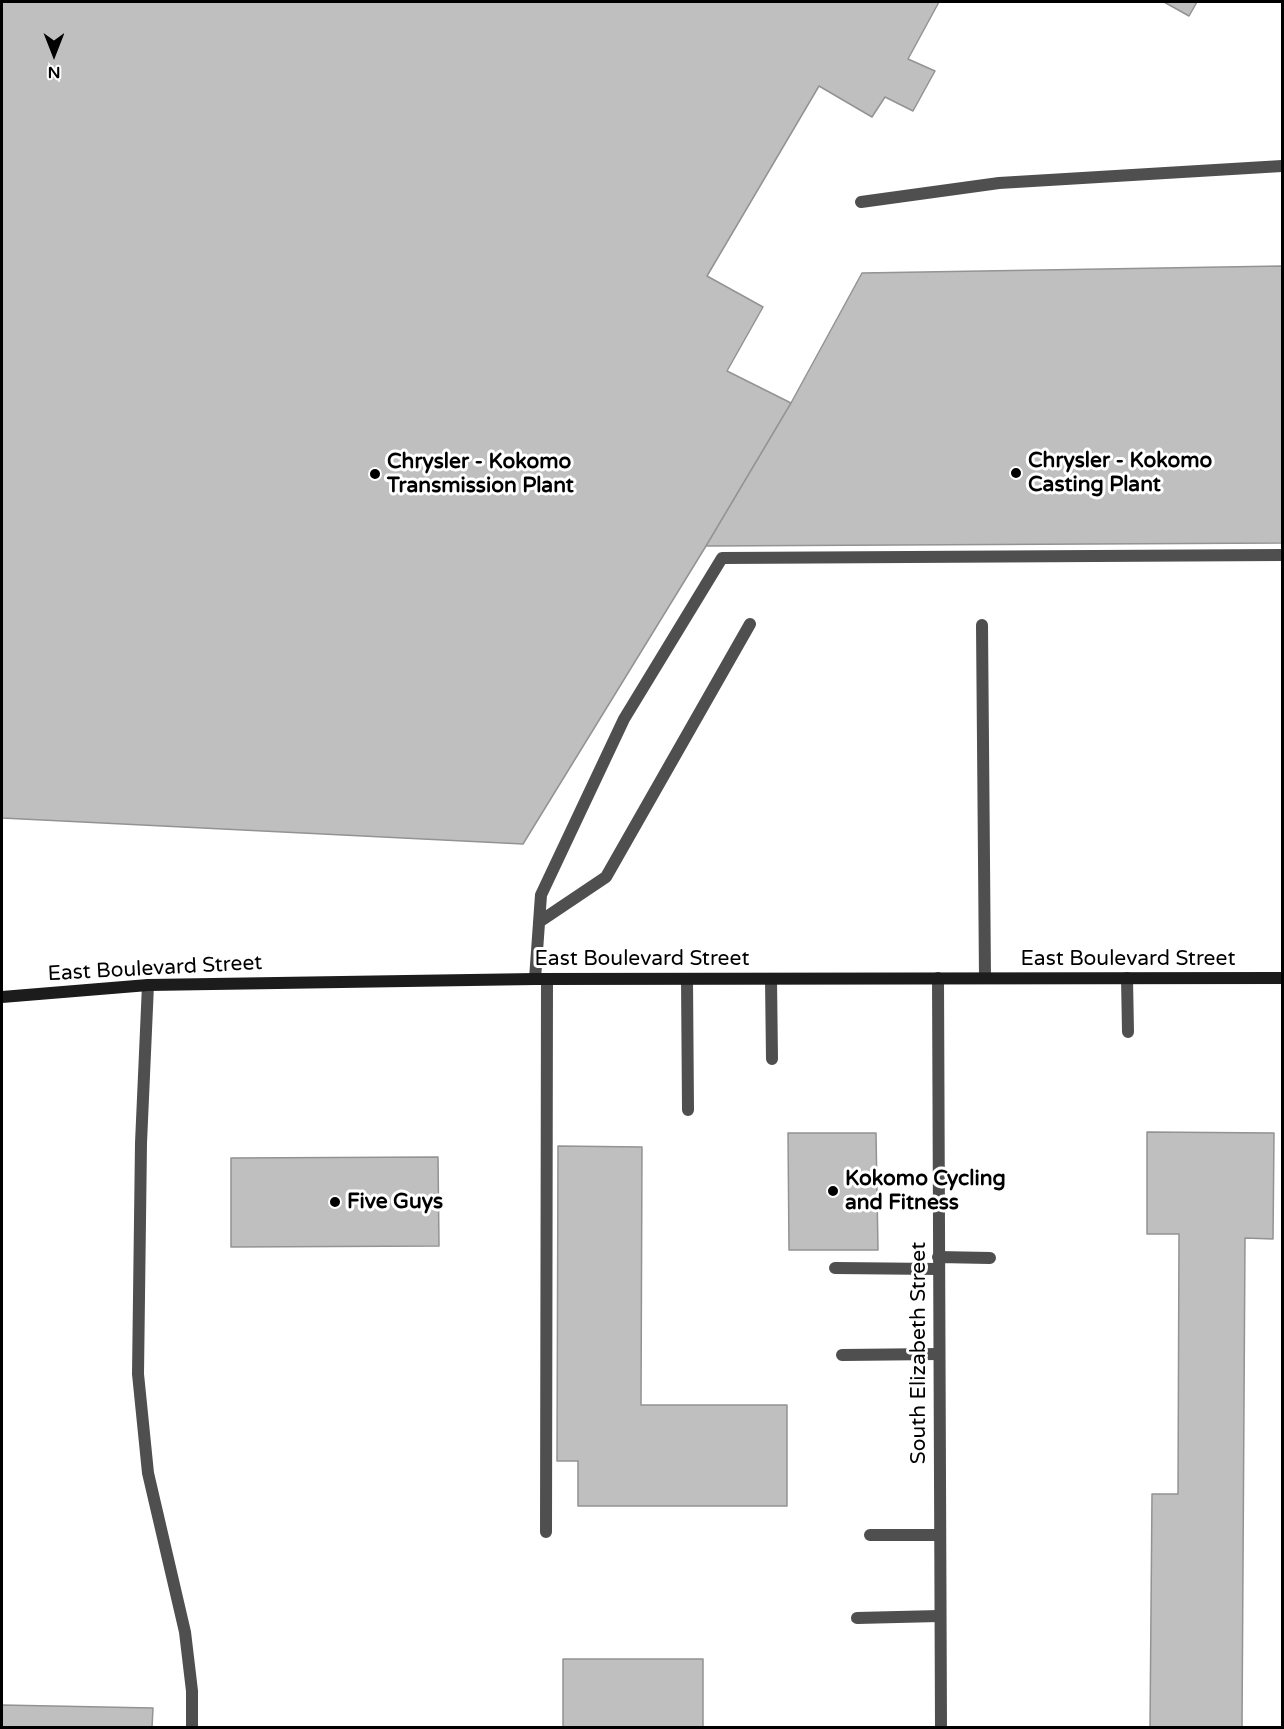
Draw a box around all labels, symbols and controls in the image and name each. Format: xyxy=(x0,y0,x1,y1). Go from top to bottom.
north arrow xyxy=(24,24,84,84)
text: N xyxy=(48,62,60,82)
place label: Chrysler - Kokomo Casting Plant xyxy=(1028,448,1212,498)
place label: Chrysler - Kokomo Transmission Plant xyxy=(387,449,574,499)
marker: Chrysler - Kokomo Casting Plant xyxy=(1009,466,1023,480)
marker: Chrysler - Kokomo Transmission Plant xyxy=(368,467,382,481)
street label: East Boulevard Street xyxy=(535,946,749,972)
street label: East Boulevard Street xyxy=(1021,946,1235,972)
street label: East Boulevard Street xyxy=(47,951,263,987)
place label: Kokomo Cycling and Fitness xyxy=(845,1166,1006,1216)
marker: Kokomo Cycling and Fitness xyxy=(826,1184,840,1198)
place label: Five Guys xyxy=(347,1189,443,1215)
marker: Five Guys xyxy=(328,1195,342,1209)
street label: South Elizabeth Street xyxy=(906,1242,932,1464)

